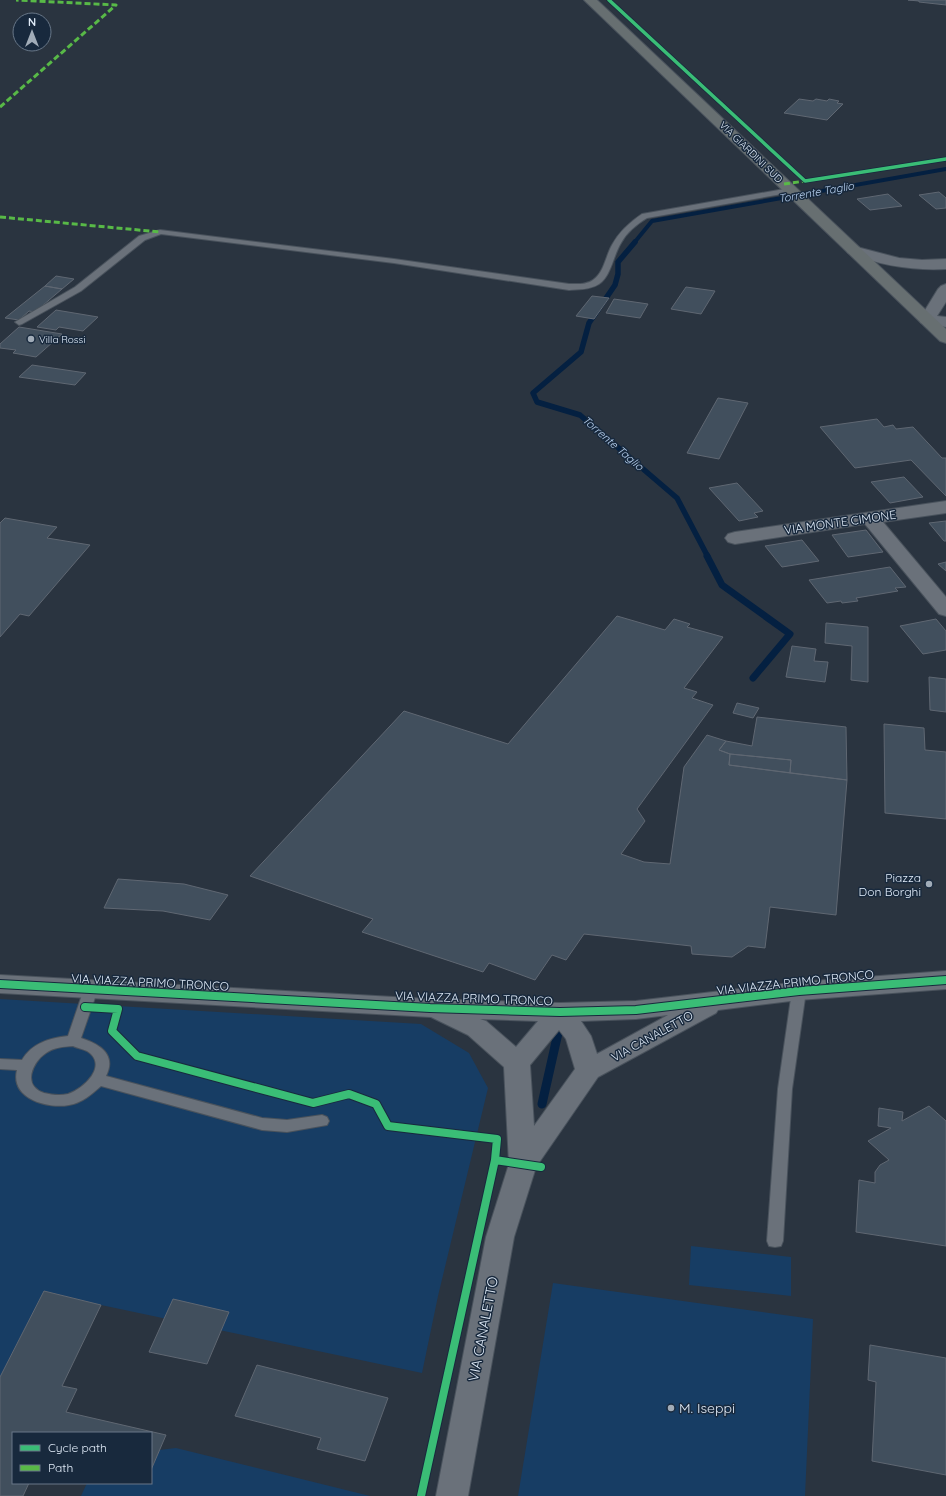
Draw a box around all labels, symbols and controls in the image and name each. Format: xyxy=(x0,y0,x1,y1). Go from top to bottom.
north arrow xyxy=(12,12,52,52)
text: N xyxy=(28,15,36,29)
street label: VIA GIARDINI SUD xyxy=(717,118,785,186)
water label: Torrente Taglio xyxy=(777,178,856,206)
place label: Villa Rossi xyxy=(39,333,85,346)
marker: Villa Rossi xyxy=(26,334,36,344)
water label: Torrente Taglio xyxy=(580,413,647,474)
street label: VIA MONTE CIMONE xyxy=(783,507,897,537)
place label: Piazza Don Borghi xyxy=(858,870,921,899)
marker: Piazza Don Borghi xyxy=(924,879,934,889)
street label: VIA VIAZZA PRIMO TRONCO xyxy=(716,966,874,998)
street label: VIA VIAZZA PRIMO TRONCO xyxy=(71,970,229,994)
street label: VIA VIAZZA PRIMO TRONCO xyxy=(395,988,553,1008)
street label: VIA CANALETTO xyxy=(609,1007,695,1065)
street label: VIA CANALETTO xyxy=(464,1275,502,1383)
place label: M. Iseppi xyxy=(679,1399,735,1417)
marker: M. Iseppi xyxy=(666,1403,676,1413)
legend xyxy=(12,1432,152,1484)
text: Cycle path xyxy=(48,1440,107,1455)
text: Path xyxy=(48,1460,73,1475)

